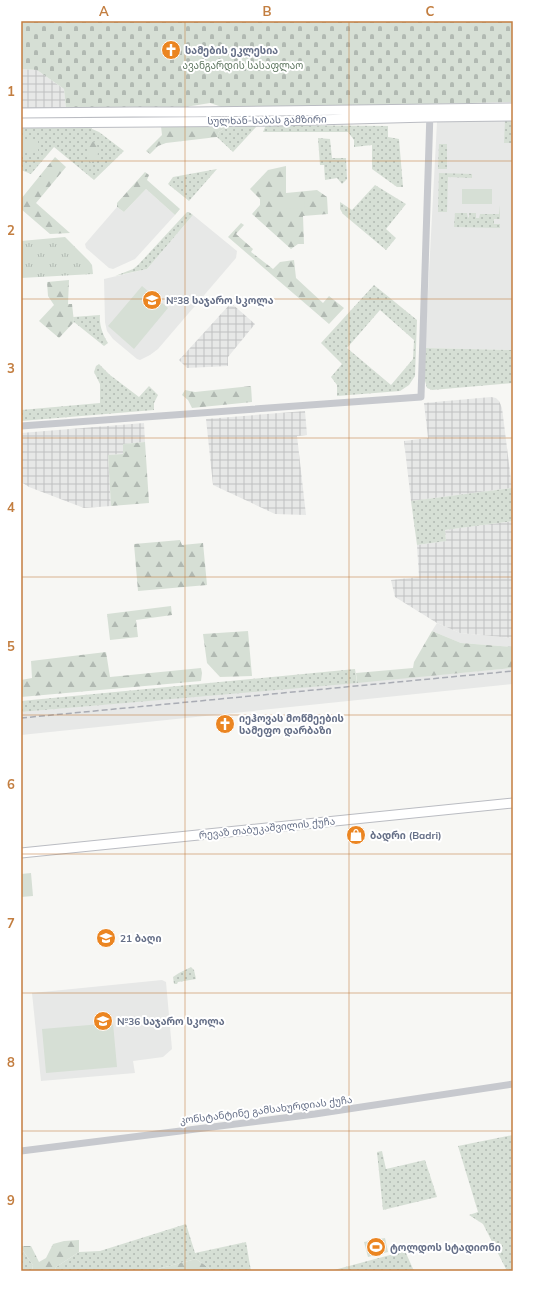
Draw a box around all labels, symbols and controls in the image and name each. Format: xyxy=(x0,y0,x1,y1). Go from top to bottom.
text: A xyxy=(99,3,109,19)
text: B xyxy=(263,3,272,19)
text: C xyxy=(426,3,435,19)
church icon: სამების ეკლესია xyxy=(160,39,182,61)
place label: სამების ეკლესია xyxy=(185,44,278,57)
park label: ავანგარდის სასაფლაო xyxy=(183,59,303,72)
text: 1 xyxy=(7,83,15,99)
street label: სულხან-საბას გამზირი xyxy=(207,112,327,128)
text: 2 xyxy=(7,222,15,238)
school or university icon: №38 საჯარო სკოლა xyxy=(141,289,163,311)
place label: №38 საჯარო სკოლა xyxy=(166,294,274,307)
text: 3 xyxy=(7,360,15,376)
text: 4 xyxy=(7,499,15,515)
text: 5 xyxy=(7,638,15,654)
place label: იეჰოვას მოწმეების სამეფო დარბაზი xyxy=(239,712,344,737)
church icon: იეჰოვას მოწმეების სამეფო დარბაზი xyxy=(214,713,236,735)
text: 6 xyxy=(7,776,15,792)
street label: რევაზ თაბუკაშვილის ქუჩა xyxy=(198,814,336,842)
shop icon: ბადრი (Badri) xyxy=(345,824,367,846)
place label: ბადრი (Badri) xyxy=(370,829,442,842)
text: 7 xyxy=(7,915,15,931)
school or university icon: 21 ბაღი xyxy=(95,927,117,949)
place label: 21 ბაღი xyxy=(120,932,161,945)
school or university icon: №36 საჯარო სკოლა xyxy=(92,1010,114,1032)
place label: №36 საჯარო სკოლა xyxy=(117,1015,225,1028)
text: 8 xyxy=(7,1054,15,1070)
street label: კონსტანტინე გამსახურდიას ქუჩა xyxy=(179,1093,353,1127)
text: 9 xyxy=(7,1192,15,1208)
sports icon: ტოლდოს სტადიონი xyxy=(365,1236,387,1258)
place label: ტოლდოს სტადიონი xyxy=(390,1241,501,1254)

